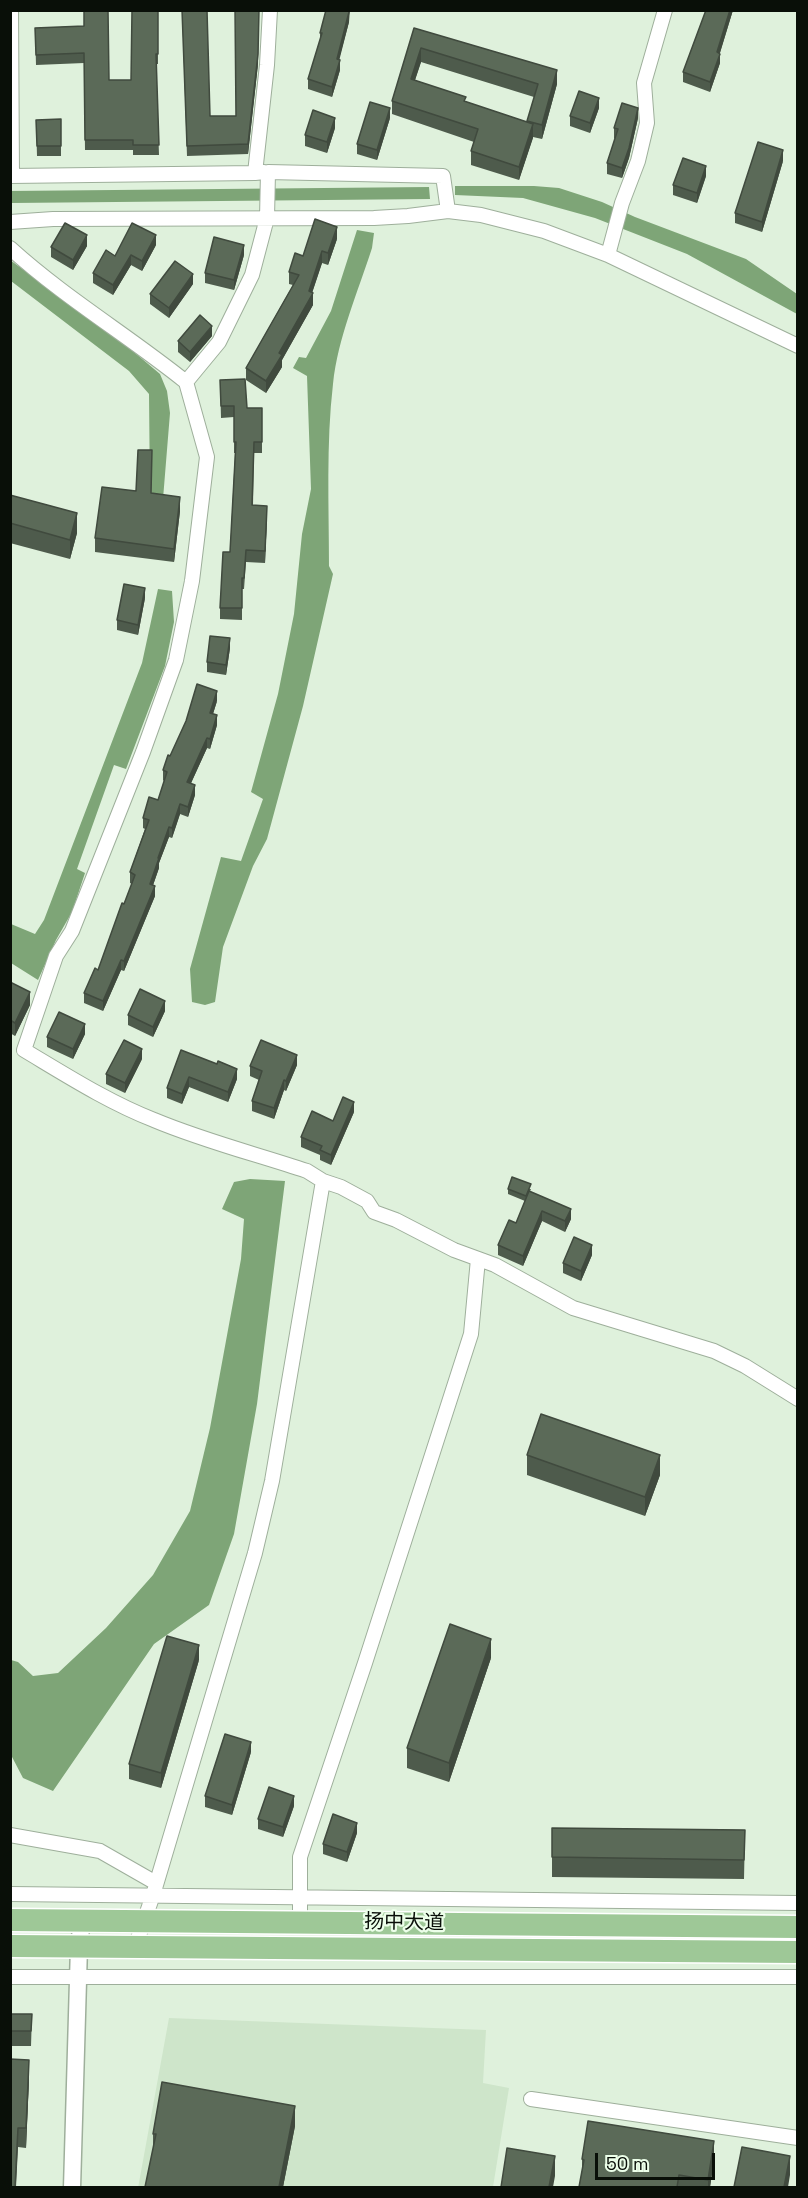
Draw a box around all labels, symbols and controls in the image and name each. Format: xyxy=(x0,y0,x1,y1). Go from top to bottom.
street label: 扬中大道 xyxy=(364,1910,444,1936)
scale bar xyxy=(598,2141,718,2179)
text: 50 m xyxy=(606,2152,648,2175)

